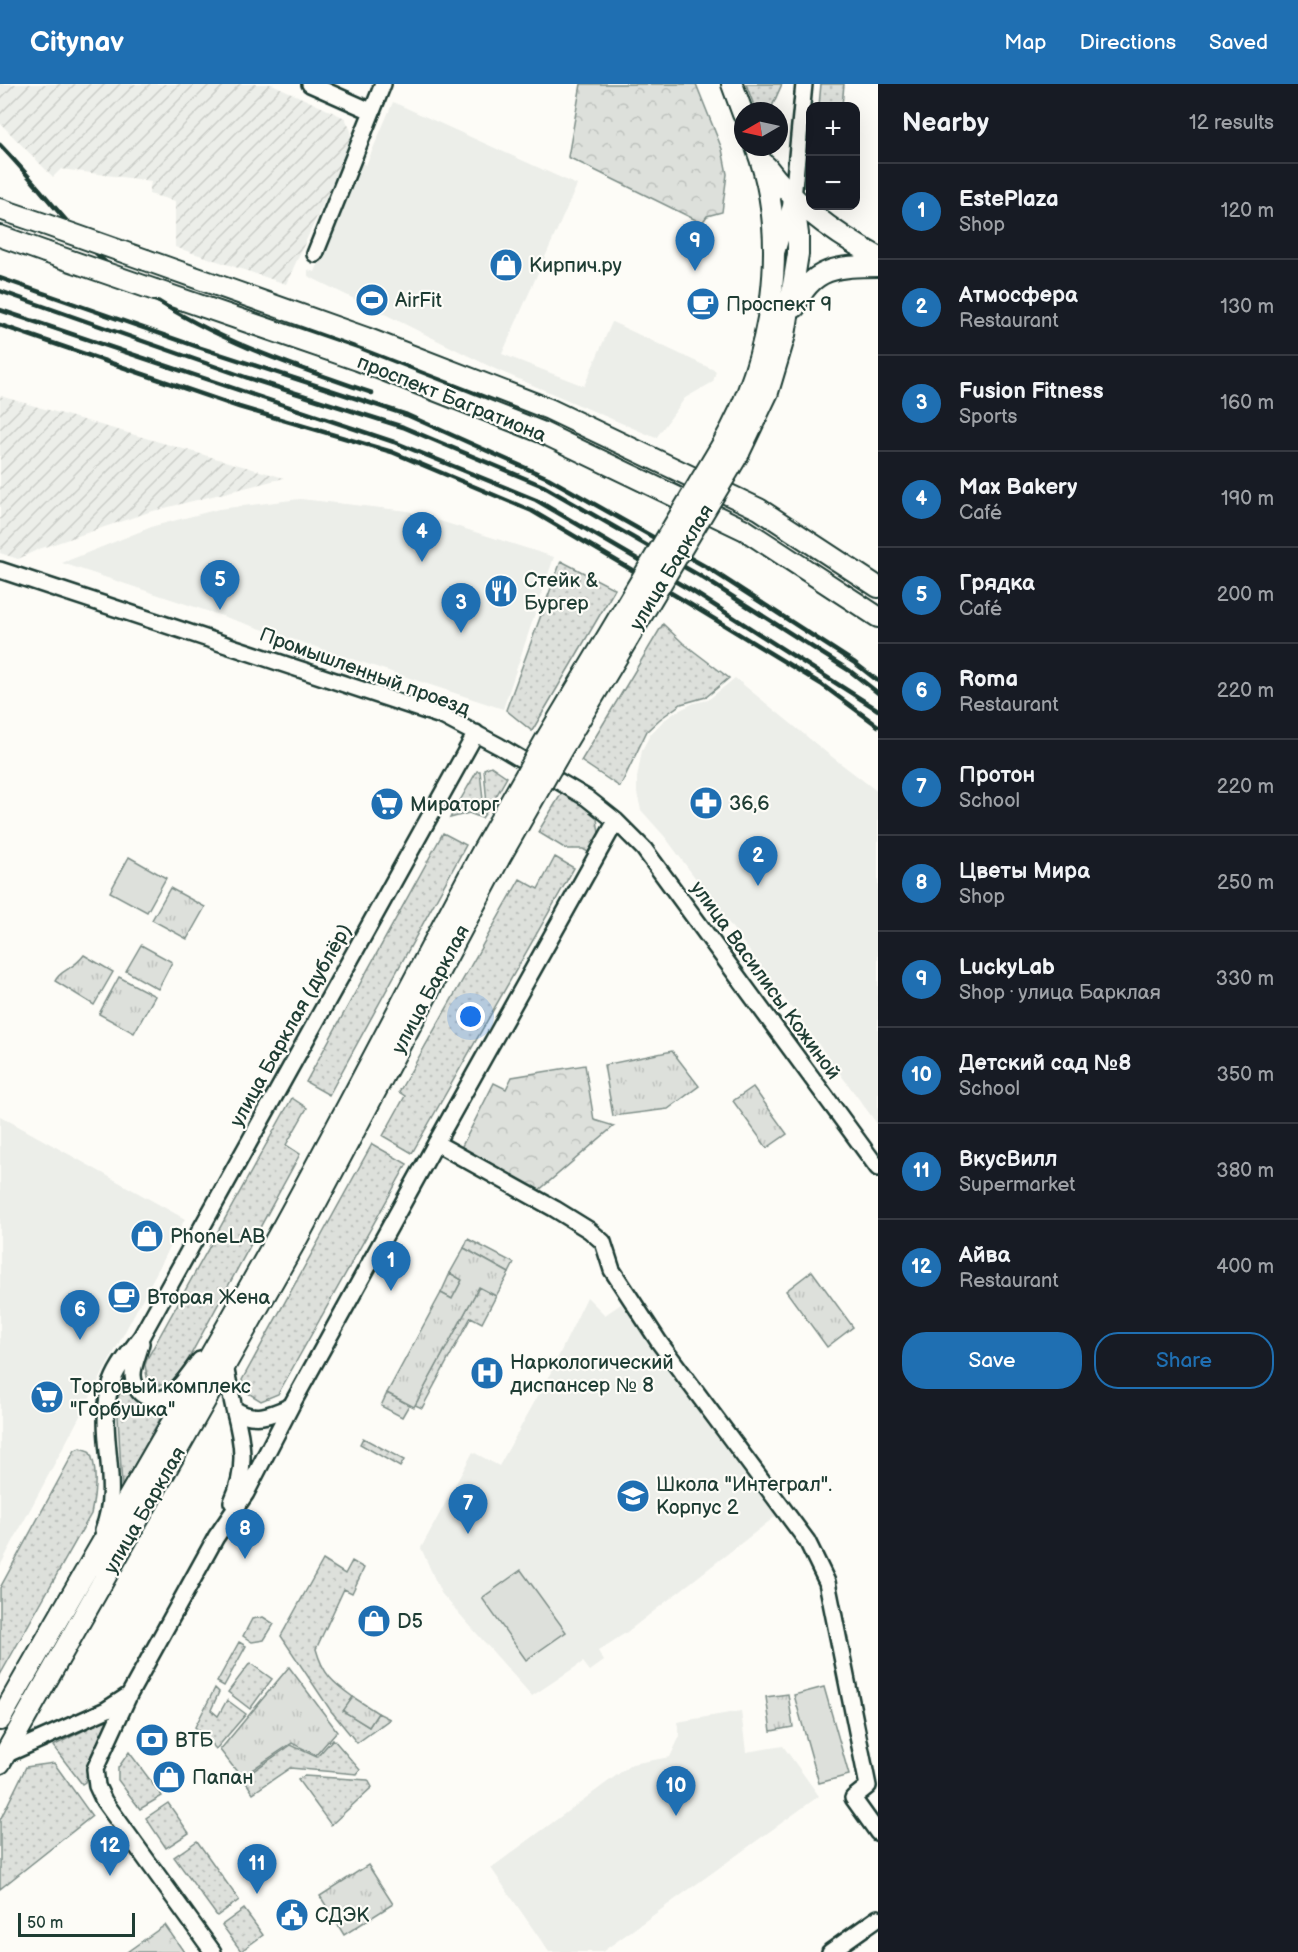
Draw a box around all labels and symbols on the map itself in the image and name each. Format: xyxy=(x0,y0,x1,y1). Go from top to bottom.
north arrow xyxy=(734,102,788,156)
pin: 9 xyxy=(676,222,714,271)
shop icon: Кирпич.ру xyxy=(488,247,524,283)
place label: Кирпич.ру xyxy=(529,254,622,278)
sports icon: AirFit xyxy=(354,282,390,318)
cafe icon: Проспект 9 xyxy=(685,286,721,322)
place label: AirFit xyxy=(395,289,442,313)
place label: Проспект 9 xyxy=(726,293,832,317)
street label: проспект Багратиона xyxy=(354,350,550,448)
street label: улица Барклая xyxy=(625,500,719,635)
pin: 4 xyxy=(402,512,442,562)
pin: 5 xyxy=(200,560,240,610)
place label: Стейк & Бургер xyxy=(524,569,599,616)
restaurant icon: Стейк & Бургер xyxy=(483,573,519,609)
pin: 3 xyxy=(442,584,480,633)
street label: Промышленный проезд xyxy=(256,623,473,721)
pharmacy icon: 36,6 xyxy=(688,785,724,821)
supermarket icon: Мираторг xyxy=(369,786,405,822)
place label: 36,6 xyxy=(729,792,769,816)
place label: Мираторг xyxy=(410,793,500,817)
pin: 2 xyxy=(738,836,777,886)
street label: улица Василисы Кожиной xyxy=(685,877,845,1085)
street label: улица Барклая (дублёр) xyxy=(225,920,357,1131)
street label: улица Барклая xyxy=(387,921,475,1058)
your location xyxy=(456,1002,485,1031)
shop icon: PhoneLAB xyxy=(129,1218,165,1254)
place label: PhoneLAB xyxy=(170,1225,266,1249)
pin: 1 xyxy=(372,1242,410,1291)
cafe icon: Вторая Жена xyxy=(106,1279,142,1315)
place label: Вторая Жена xyxy=(147,1286,271,1310)
pin: 6 xyxy=(60,1290,100,1340)
place label: Наркологический диспансер № 8 xyxy=(510,1351,674,1398)
hospital icon: Наркологический диспансер № 8 xyxy=(469,1355,505,1391)
place label: Торговый комплекс "Горбушка" xyxy=(70,1375,251,1422)
supermarket icon: Торговый комплекс "Горбушка" xyxy=(29,1379,65,1415)
street label: улица Барклая xyxy=(99,1443,191,1578)
place label: Школа "Интеграл". Корпус 2 xyxy=(656,1473,832,1520)
school or university icon: Школа "Интеграл". Корпус 2 xyxy=(615,1478,651,1514)
pin: 7 xyxy=(448,1484,488,1534)
pin: 8 xyxy=(226,1510,264,1559)
shop icon: D5 xyxy=(356,1603,392,1639)
place label: D5 xyxy=(397,1610,423,1634)
bank icon: ВТБ xyxy=(134,1722,170,1758)
place label: ВТБ xyxy=(175,1729,213,1753)
shop icon: Папан xyxy=(151,1759,187,1795)
place label: Папан xyxy=(192,1766,254,1790)
pin: 10 xyxy=(656,1766,696,1816)
pin: 12 xyxy=(90,1826,130,1876)
pin: 11 xyxy=(238,1844,276,1894)
public building icon: СДЭК xyxy=(274,1897,310,1933)
place label: СДЭК xyxy=(315,1904,369,1928)
scale bar xyxy=(18,1910,135,1938)

